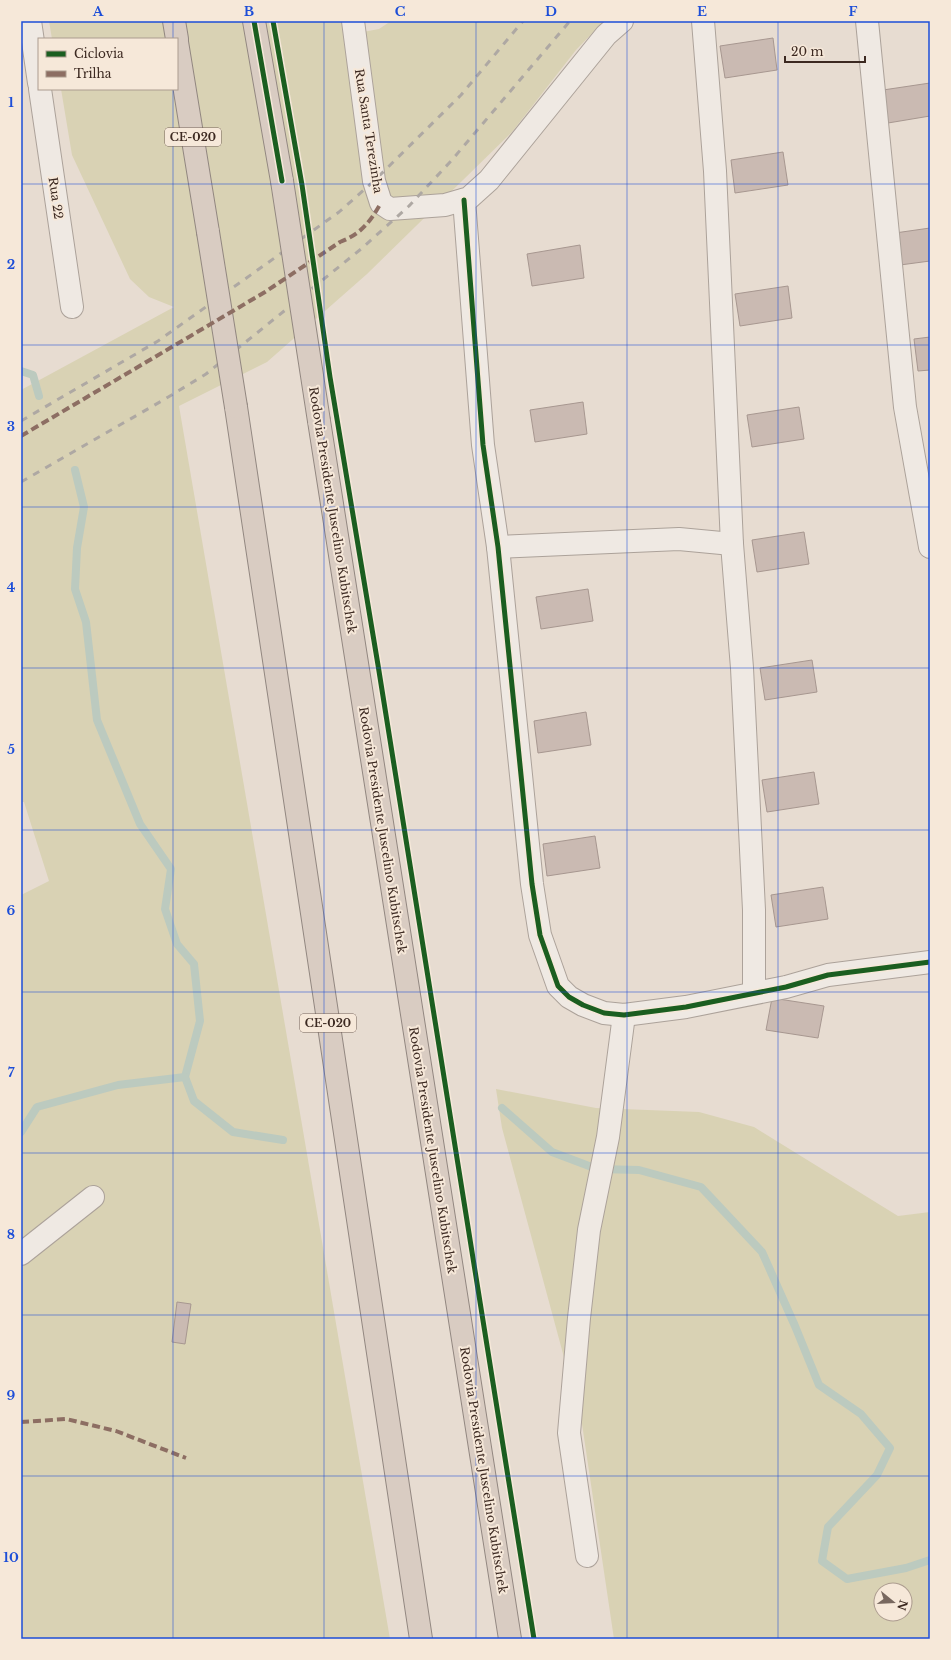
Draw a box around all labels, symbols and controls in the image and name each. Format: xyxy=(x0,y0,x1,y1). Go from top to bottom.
text: A xyxy=(92,3,104,20)
text: B xyxy=(244,3,254,20)
text: C xyxy=(395,3,406,20)
text: D xyxy=(545,3,557,20)
text: E xyxy=(697,3,707,20)
text: F xyxy=(849,3,858,20)
legend xyxy=(38,38,178,90)
scale bar xyxy=(785,38,865,64)
text: 20 m xyxy=(791,44,823,59)
text: Ciclovia xyxy=(74,46,124,61)
text: Trilha xyxy=(74,66,112,81)
street label: Rua Santa Terezinha xyxy=(352,68,386,195)
text: 1 xyxy=(8,94,14,111)
road number: CE-020 xyxy=(165,128,221,146)
street label: Rua 22 xyxy=(46,176,66,220)
text: 2 xyxy=(7,256,15,273)
street label: Rodovia Presidente Juscelino Kubitschek xyxy=(306,386,360,635)
text: 3 xyxy=(7,418,15,435)
text: 4 xyxy=(7,579,16,596)
street label: Rodovia Presidente Juscelino Kubitschek xyxy=(356,706,410,955)
text: 5 xyxy=(7,741,15,758)
text: 6 xyxy=(7,902,16,919)
road number: CE-020 xyxy=(300,1014,356,1032)
street label: Rodovia Presidente Juscelino Kubitschek xyxy=(406,1026,460,1275)
text: 7 xyxy=(8,1064,15,1081)
text: 8 xyxy=(7,1226,15,1243)
street label: Rodovia Presidente Juscelino Kubitschek xyxy=(457,1346,511,1595)
text: 9 xyxy=(7,1387,16,1404)
text: 10 xyxy=(3,1549,19,1566)
north arrow xyxy=(873,1582,913,1622)
text: N xyxy=(894,1598,911,1613)

